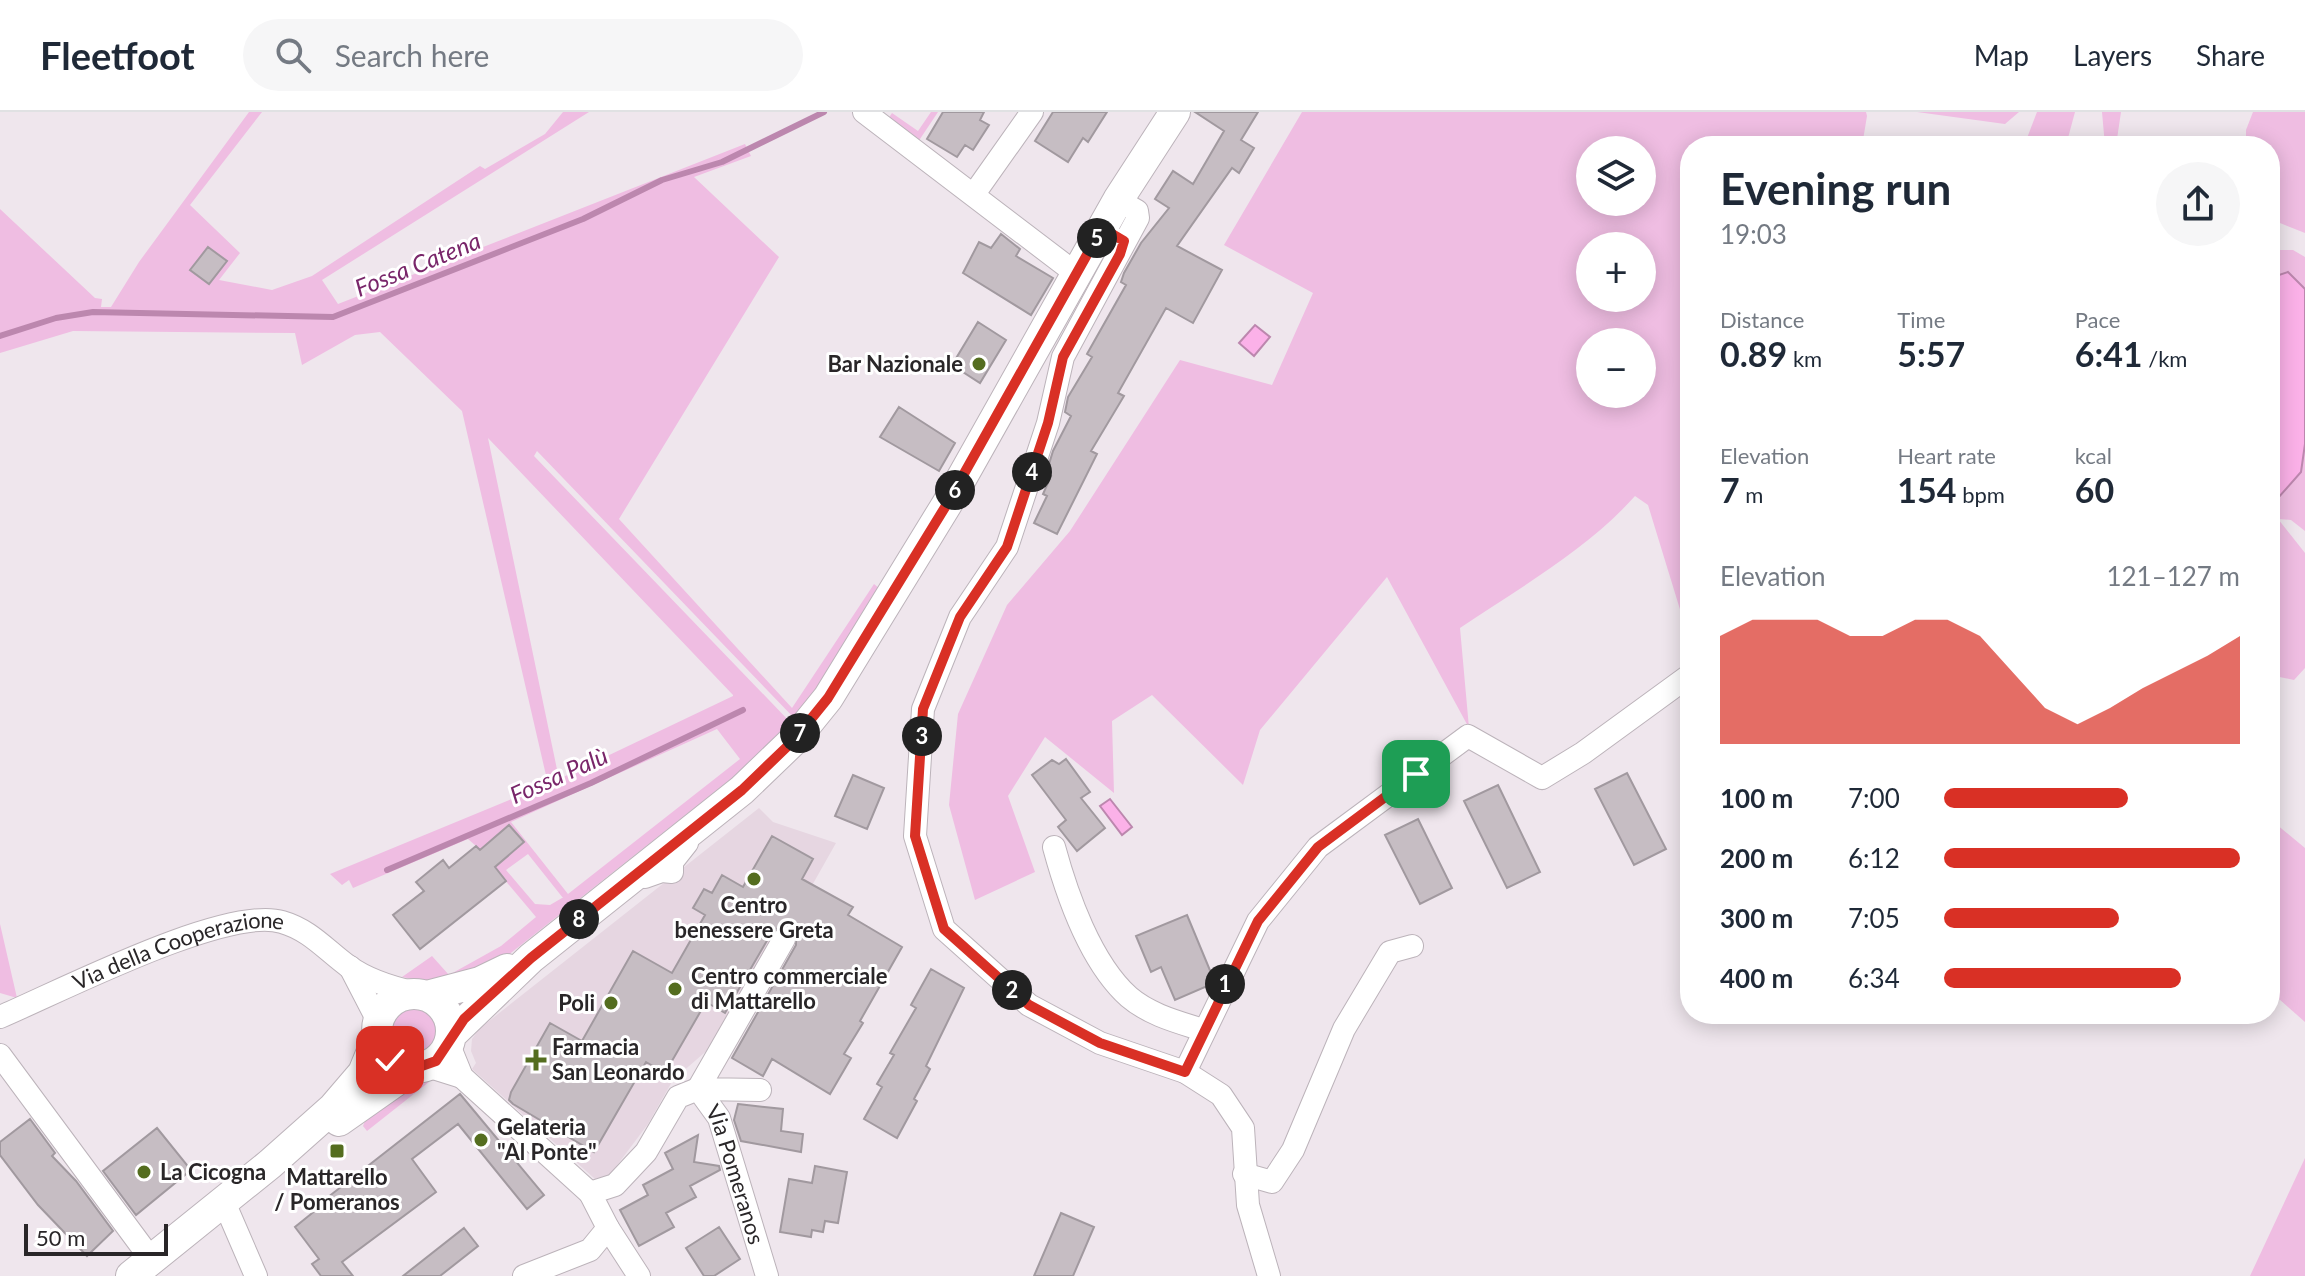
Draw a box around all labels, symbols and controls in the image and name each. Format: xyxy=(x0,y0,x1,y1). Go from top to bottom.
search box xyxy=(243,19,803,91)
text: Fleetfoot xyxy=(40,32,195,78)
icon: search xyxy=(271,33,315,77)
text: Search here xyxy=(335,37,489,73)
text: Map xyxy=(1974,38,2029,72)
text: Layers xyxy=(2073,38,2152,72)
text: Share xyxy=(2196,38,2265,72)
map controls xyxy=(1576,136,1656,408)
button: layers xyxy=(1576,136,1656,216)
text: Evening run xyxy=(1720,162,1951,214)
button: share xyxy=(2156,162,2240,246)
pin: 5 xyxy=(1077,218,1117,258)
text: 19:03 xyxy=(1720,218,1787,250)
text: 5 xyxy=(1091,224,1103,251)
water label: Fossa Catena xyxy=(350,225,485,302)
button: + xyxy=(1576,232,1656,312)
text: Distance xyxy=(1720,306,1804,333)
text: Time xyxy=(1897,306,1945,333)
text: Pace xyxy=(2075,306,2120,333)
button: − xyxy=(1576,328,1656,408)
text: 0.89 xyxy=(1720,333,1787,374)
text: 5:57 xyxy=(1897,333,1965,374)
text: 6:41 xyxy=(2075,333,2143,374)
text: km xyxy=(1787,345,1822,372)
text: /km xyxy=(2143,345,2187,372)
place label: Bar Nazionale xyxy=(827,350,963,377)
marker: Bar Nazionale xyxy=(970,355,988,373)
text: Elevation xyxy=(1720,442,1809,469)
text: Heart rate xyxy=(1897,442,1996,469)
text: kcal xyxy=(2075,442,2112,469)
pin: 4 xyxy=(1012,452,1052,492)
text: 4 xyxy=(1026,458,1038,485)
text: 7 xyxy=(1720,469,1740,510)
text: 154 xyxy=(1897,469,1957,510)
text: 60 xyxy=(2075,469,2114,510)
pin: 6 xyxy=(935,470,975,510)
text: 6 xyxy=(949,476,961,503)
text: m xyxy=(1740,481,1763,508)
text: bpm xyxy=(1957,481,2005,508)
text: Elevation xyxy=(1720,560,1826,592)
text: 121–127 m xyxy=(2106,560,2240,592)
pin: 7 xyxy=(780,713,820,753)
pin: 3 xyxy=(902,716,942,756)
text: 7 xyxy=(794,719,806,746)
text: 3 xyxy=(916,722,928,749)
water label: Fossa Palù xyxy=(505,740,612,809)
pin xyxy=(1382,740,1450,808)
icon: arrive xyxy=(1394,752,1438,796)
text: 100 m xyxy=(1720,782,1793,814)
text: 7:00 xyxy=(1848,782,1900,814)
text: 200 m xyxy=(1720,842,1793,874)
text: 6:12 xyxy=(1848,842,1900,874)
marker: Centro benessere Greta xyxy=(745,870,763,888)
place label: Centro benessere Greta xyxy=(674,891,834,943)
pin: 8 xyxy=(559,899,599,939)
text: 300 m xyxy=(1720,902,1793,934)
text: 7:05 xyxy=(1848,902,1900,934)
text: 8 xyxy=(573,905,585,932)
street label: Via della Cooperazione xyxy=(68,906,287,995)
place label: Centro commerciale di Mattarello xyxy=(691,962,888,1014)
text: 400 m xyxy=(1720,962,1793,994)
text: 6:34 xyxy=(1848,962,1900,994)
pin: 1 xyxy=(1205,964,1245,1004)
pin: 2 xyxy=(992,970,1032,1010)
text: 1 xyxy=(1219,970,1231,997)
text: 2 xyxy=(1006,976,1018,1003)
marker: Centro commerciale di Mattarello xyxy=(666,980,684,998)
place label: Poli xyxy=(558,989,595,1016)
marker: Poli xyxy=(602,994,620,1012)
pin xyxy=(356,1026,424,1094)
place label: Farmacia San Leonardo xyxy=(552,1033,685,1085)
icon: check xyxy=(368,1038,412,1082)
marker: Farmacia San Leonardo xyxy=(527,1051,545,1069)
street label: Via Pomeranos xyxy=(701,1099,771,1247)
place label: Gelateria "Al Ponte" xyxy=(497,1113,597,1165)
marker: Gelateria "Al Ponte" xyxy=(472,1131,490,1149)
marker: Mattarello / Pomeranos xyxy=(328,1142,346,1160)
place label: La Cicogna xyxy=(160,1158,266,1185)
marker: La Cicogna xyxy=(135,1163,153,1181)
place label: Mattarello / Pomeranos xyxy=(274,1163,400,1215)
scale bar xyxy=(24,1220,168,1256)
text: 50 m xyxy=(36,1224,85,1251)

